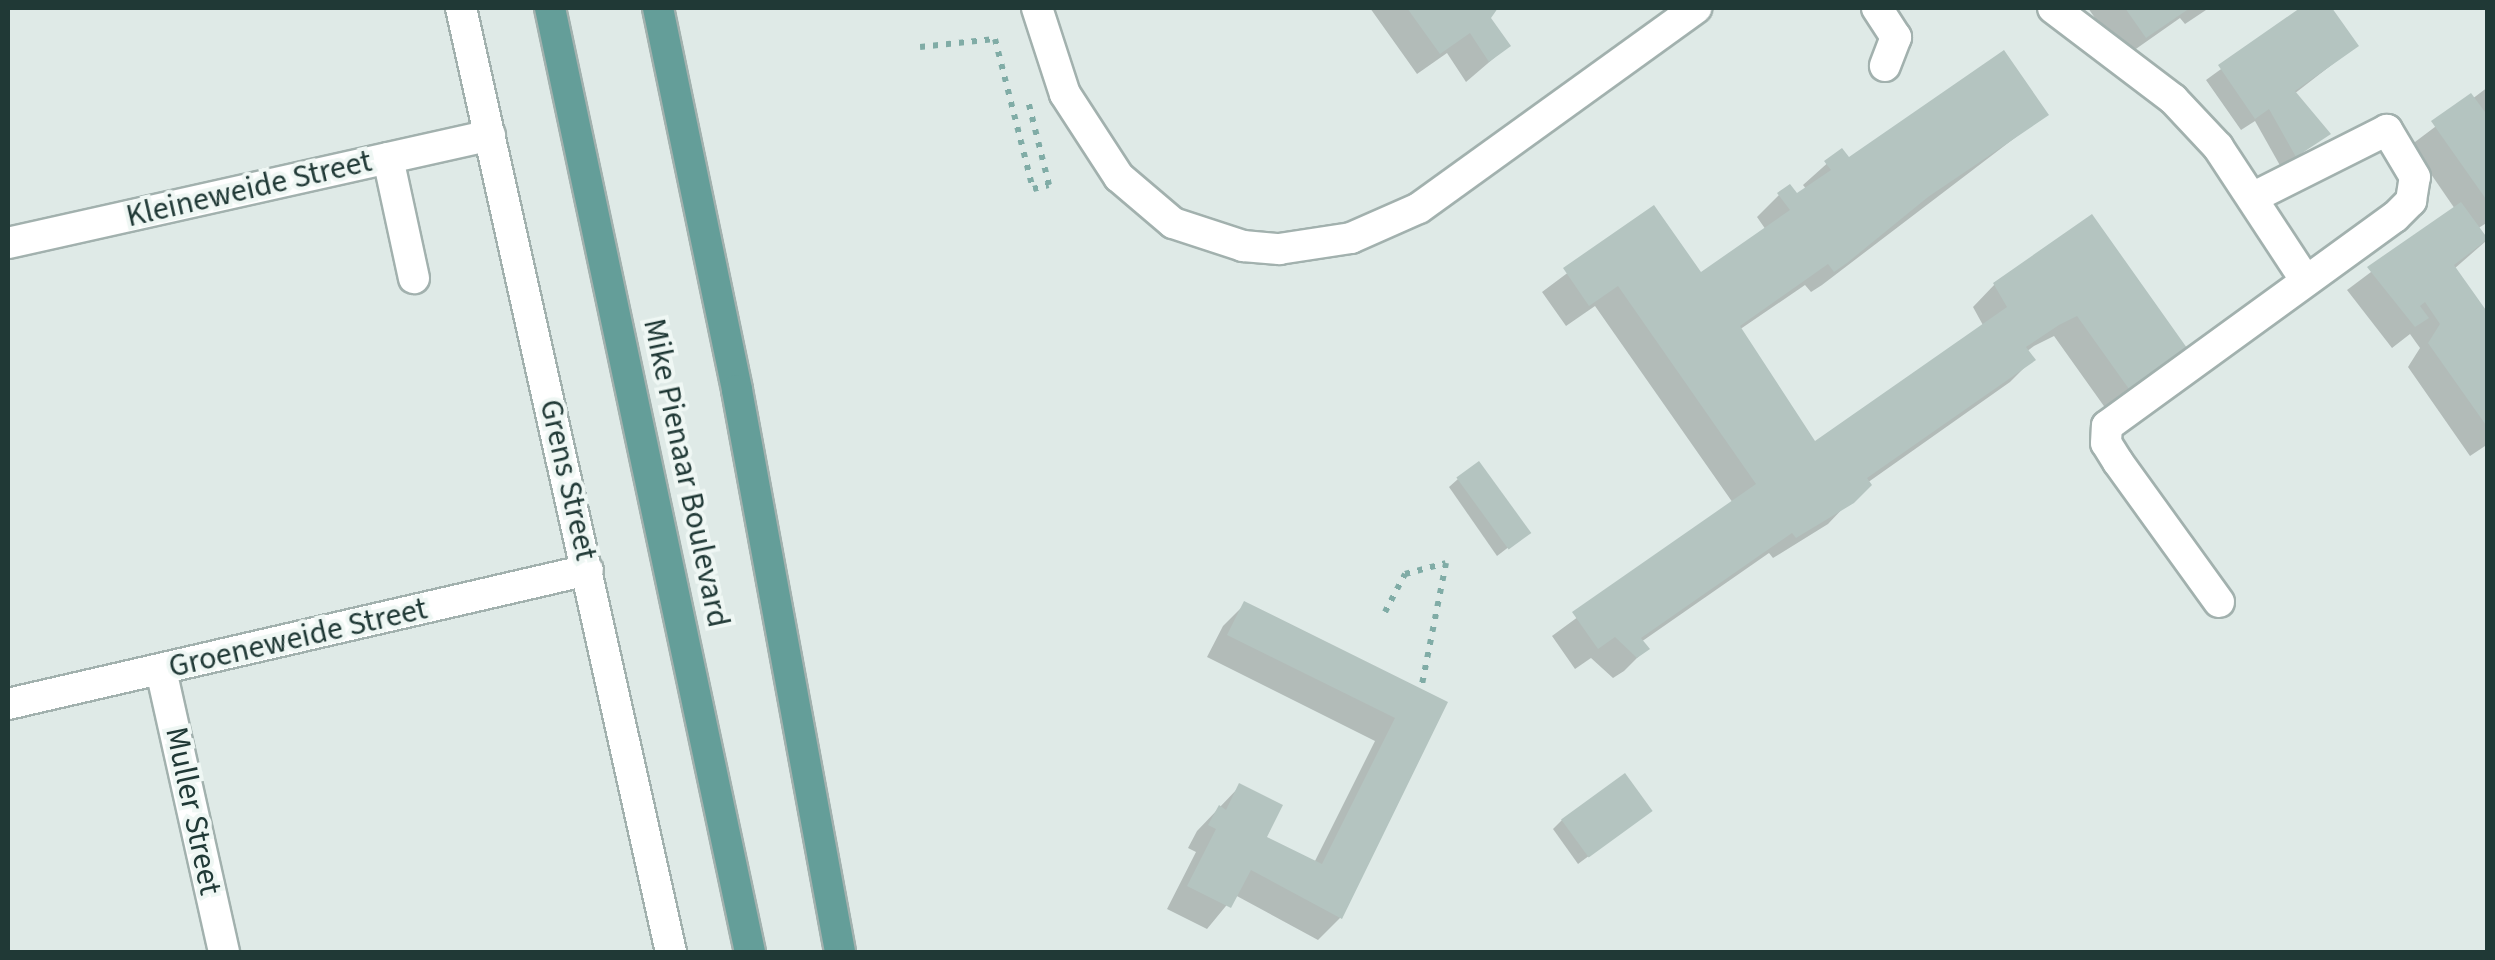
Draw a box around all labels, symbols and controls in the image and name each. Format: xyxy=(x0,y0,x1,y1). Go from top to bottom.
street label: Kleineweide Street xyxy=(122,142,376,236)
street label: Mike Pienaar Boulevard xyxy=(635,315,737,631)
street label: Grens Street xyxy=(531,396,605,564)
street label: Groeneweide Street xyxy=(165,590,431,686)
street label: Muller Street xyxy=(156,724,230,898)

